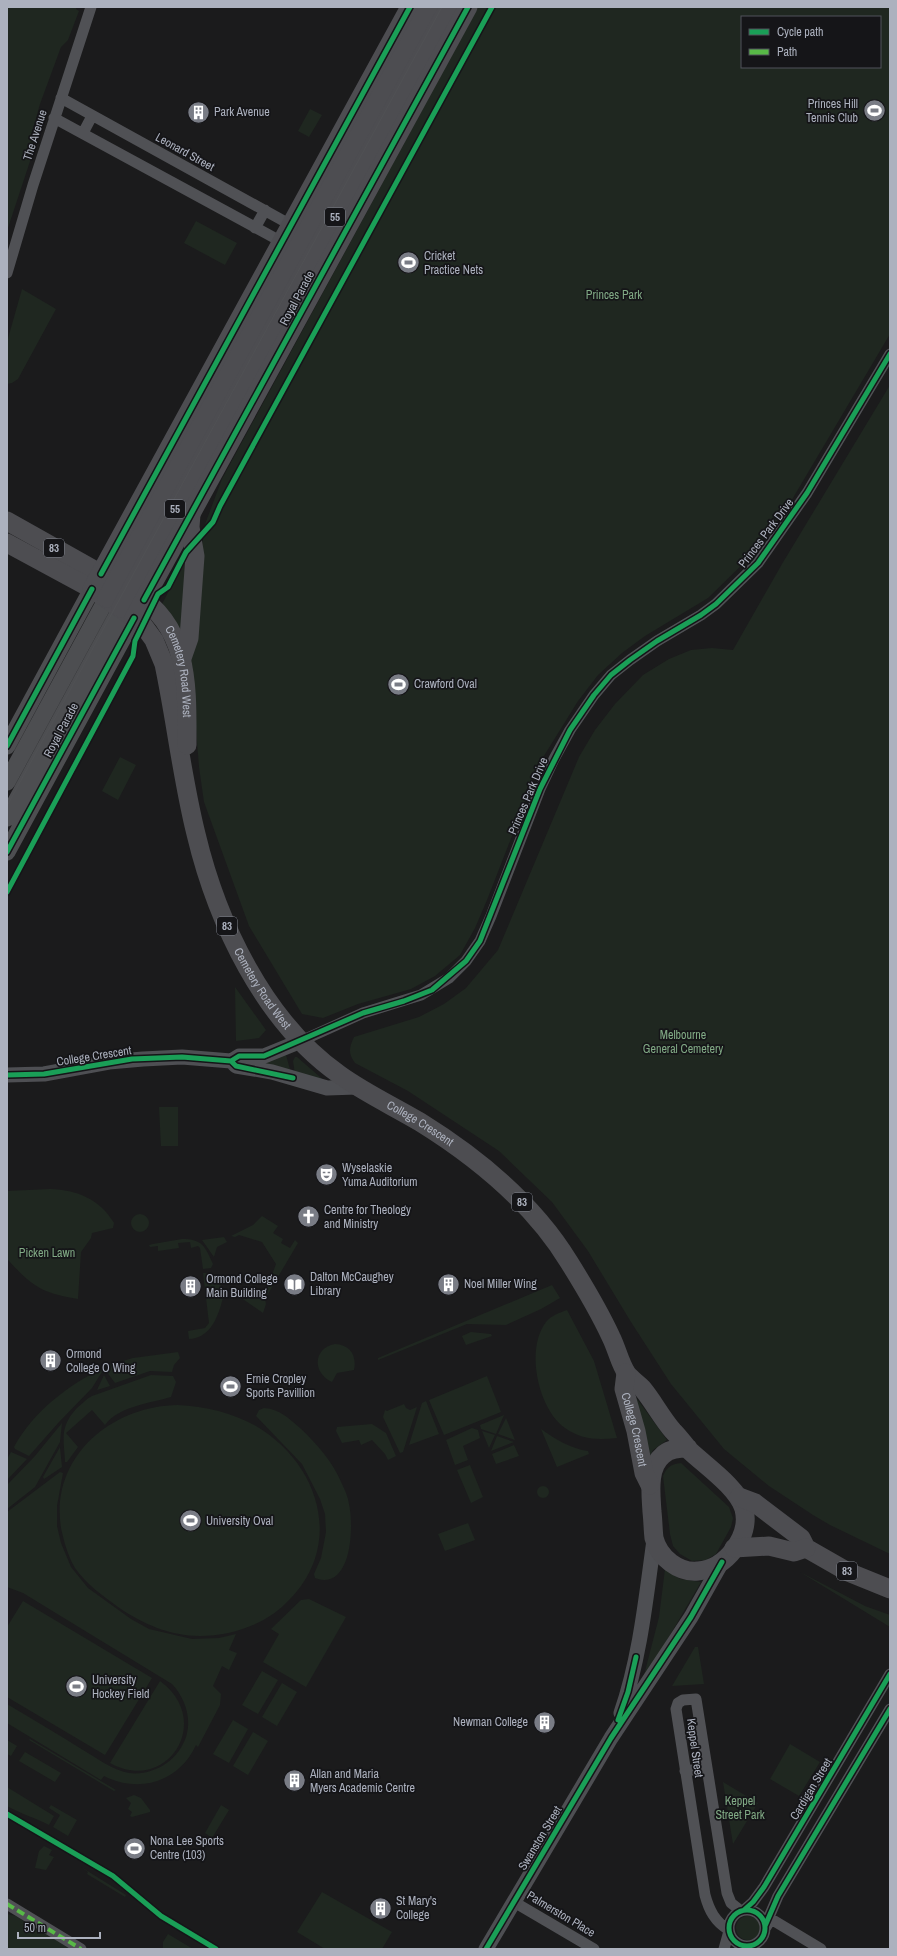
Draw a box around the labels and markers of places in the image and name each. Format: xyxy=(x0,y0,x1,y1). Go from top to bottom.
place label: Princes Hill Tennis Club xyxy=(806,96,858,126)
sports icon: Princes Hill Tennis Club xyxy=(861,98,887,124)
building icon: Park Avenue xyxy=(185,99,211,125)
place label: Park Avenue xyxy=(214,104,270,120)
place label: Cricket Practice Nets xyxy=(424,248,483,278)
sports icon: Cricket Practice Nets xyxy=(396,250,422,276)
sports icon: Crawford Oval xyxy=(385,671,411,697)
place label: Crawford Oval xyxy=(414,676,477,692)
place label: Wyselaskie Yuma Auditorium xyxy=(342,1160,418,1190)
theatre icon: Wyselaskie Yuma Auditorium xyxy=(314,1162,340,1188)
place label: Centre for Theology and Ministry xyxy=(324,1202,411,1232)
church icon: Centre for Theology and Ministry xyxy=(296,1204,322,1230)
place label: Dalton McCaughey Library xyxy=(310,1269,394,1299)
place label: Ormond College Main Building xyxy=(206,1271,278,1301)
library icon: Dalton McCaughey Library xyxy=(281,1271,307,1297)
building icon: Noel Miller Wing xyxy=(435,1271,461,1297)
building icon: Ormond College Main Building xyxy=(177,1273,203,1299)
place label: Noel Miller Wing xyxy=(464,1276,537,1292)
place label: Ormond College O Wing xyxy=(66,1346,136,1376)
building icon: Ormond College O Wing xyxy=(37,1348,63,1374)
place label: Ernie Cropley Sports Pavillion xyxy=(246,1371,315,1401)
sports icon: Ernie Cropley Sports Pavillion xyxy=(217,1373,243,1399)
sports icon: University Oval xyxy=(177,1508,203,1534)
place label: University Oval xyxy=(206,1513,273,1529)
place label: University Hockey Field xyxy=(92,1672,149,1702)
sports icon: University Hockey Field xyxy=(64,1674,90,1700)
building icon: Newman College xyxy=(531,1709,557,1735)
place label: Newman College xyxy=(453,1714,528,1730)
place label: Allan and Maria Myers Academic Centre xyxy=(309,1766,415,1796)
building icon: Allan and Maria Myers Academic Centre xyxy=(281,1768,307,1794)
place label: Nona Lee Sports Centre (103) xyxy=(150,1833,224,1863)
sports icon: Nona Lee Sports Centre (103) xyxy=(121,1835,147,1861)
place label: St Mary's College xyxy=(396,1893,437,1923)
building icon: St Mary's College xyxy=(367,1895,393,1921)

